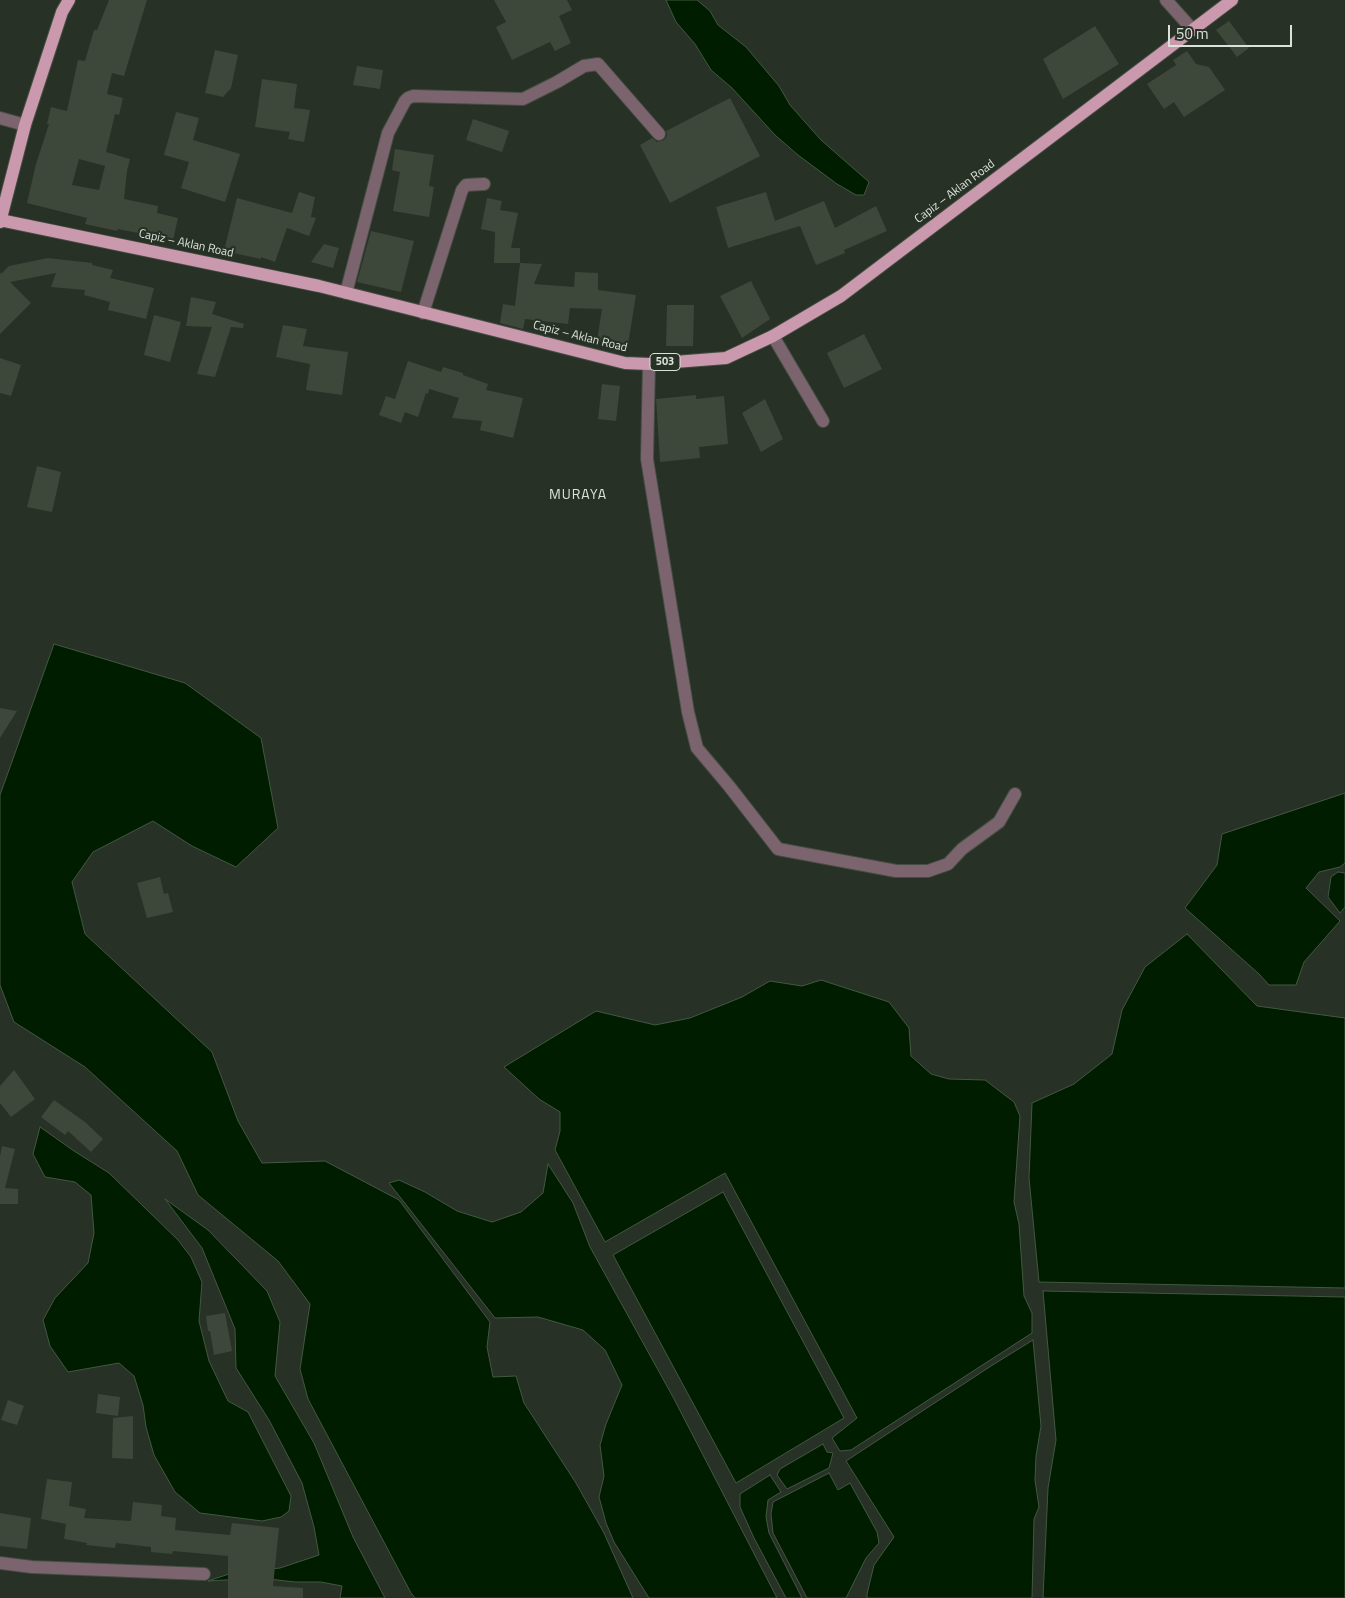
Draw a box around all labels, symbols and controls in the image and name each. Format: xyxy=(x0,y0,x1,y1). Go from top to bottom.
scale bar xyxy=(1170,15,1294,47)
text: 50 m xyxy=(1176,22,1209,45)
street label: Capiz – Aklan Road xyxy=(912,157,998,227)
street label: Capiz – Aklan Road xyxy=(137,227,235,261)
street label: Capiz – Aklan Road xyxy=(531,318,629,356)
road number: 503 xyxy=(650,354,680,371)
district label: MURAYA xyxy=(548,488,608,504)

